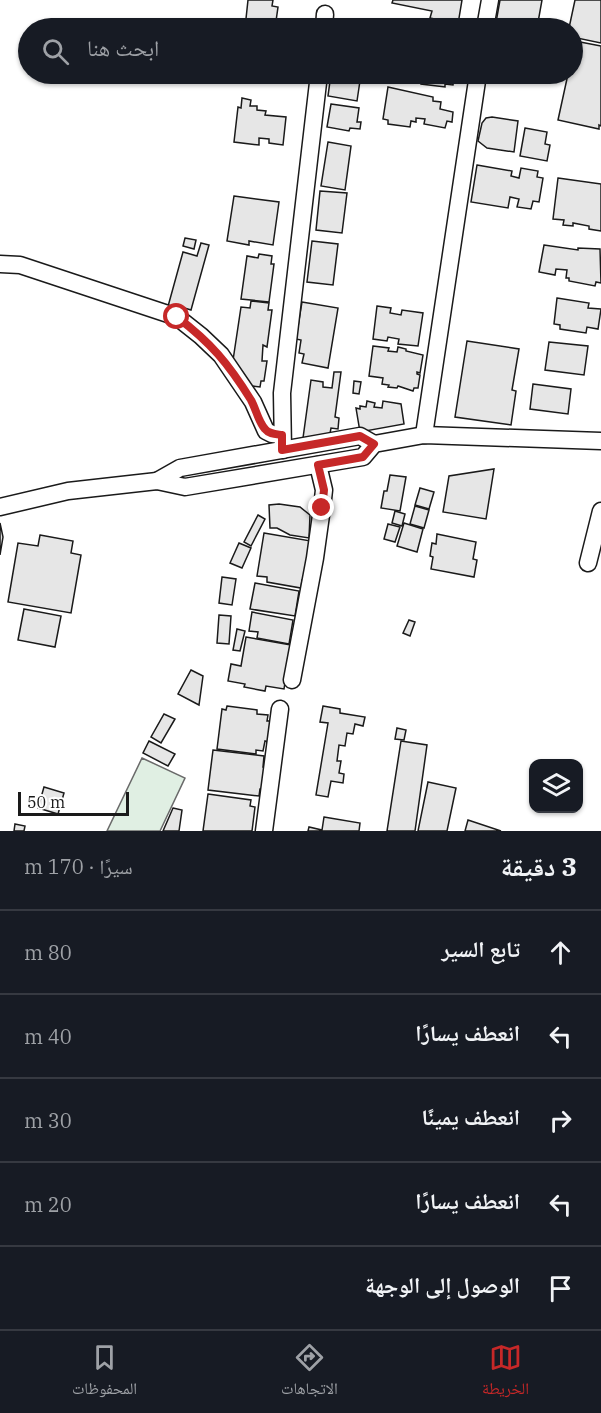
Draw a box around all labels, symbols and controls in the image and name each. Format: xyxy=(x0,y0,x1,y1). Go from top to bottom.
search box xyxy=(18,18,583,84)
text: ابحث هنا xyxy=(87,33,159,62)
icon: search xyxy=(39,35,72,68)
route start xyxy=(163,303,189,329)
route end xyxy=(308,494,334,520)
map controls xyxy=(529,759,583,813)
button: layers xyxy=(529,759,583,813)
scale bar xyxy=(18,789,129,816)
text: 50 m xyxy=(27,792,65,812)
text: 3 دقيقة xyxy=(501,849,577,883)
text: سيرًا · 170 m xyxy=(24,853,133,880)
text: تابع السير xyxy=(442,934,520,963)
icon: ahead xyxy=(544,936,577,969)
text: 80 m xyxy=(24,939,72,966)
text: انعطف يسارًا xyxy=(415,1018,520,1047)
icon: left xyxy=(544,1020,577,1053)
text: 40 m xyxy=(24,1023,72,1050)
text: انعطف يمينًا xyxy=(422,1102,520,1131)
icon: right xyxy=(544,1104,577,1137)
text: 30 m xyxy=(24,1107,72,1134)
text: انعطف يسارًا xyxy=(415,1186,520,1215)
icon: left xyxy=(544,1188,577,1221)
text: 20 m xyxy=(24,1191,72,1218)
text: الوصول إلى الوجهة xyxy=(365,1270,520,1299)
icon: arrive xyxy=(544,1272,577,1305)
tab: المحفوظات xyxy=(72,1341,137,1404)
tab: الاتجاهات xyxy=(281,1341,338,1404)
tab: الخريطة xyxy=(482,1341,529,1404)

